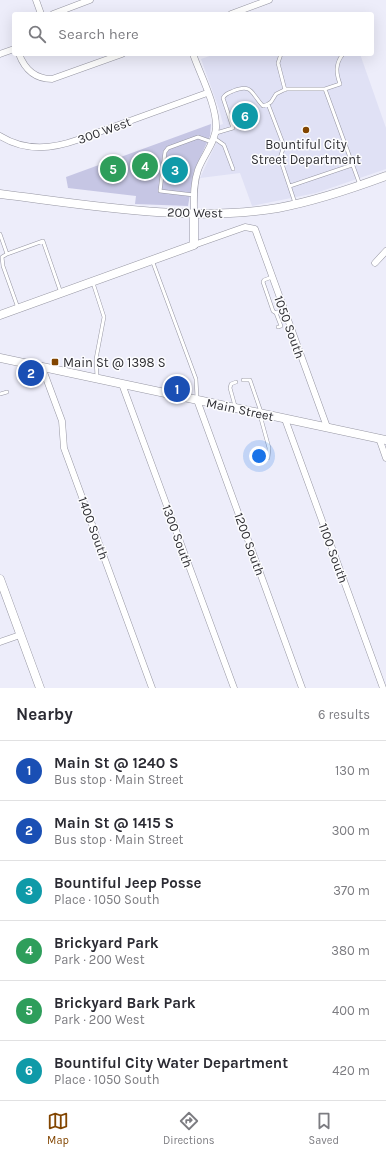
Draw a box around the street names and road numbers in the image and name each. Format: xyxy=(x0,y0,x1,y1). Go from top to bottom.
street label: 300 West xyxy=(75,114,133,147)
street label: 200 West xyxy=(167,205,223,220)
street label: 1050 South xyxy=(271,294,308,361)
street label: Main Street xyxy=(205,395,275,424)
street label: 1400 South xyxy=(75,495,112,562)
street label: 1300 South xyxy=(159,503,196,570)
street label: 1200 South xyxy=(231,511,268,578)
street label: 1100 South xyxy=(316,521,351,585)

